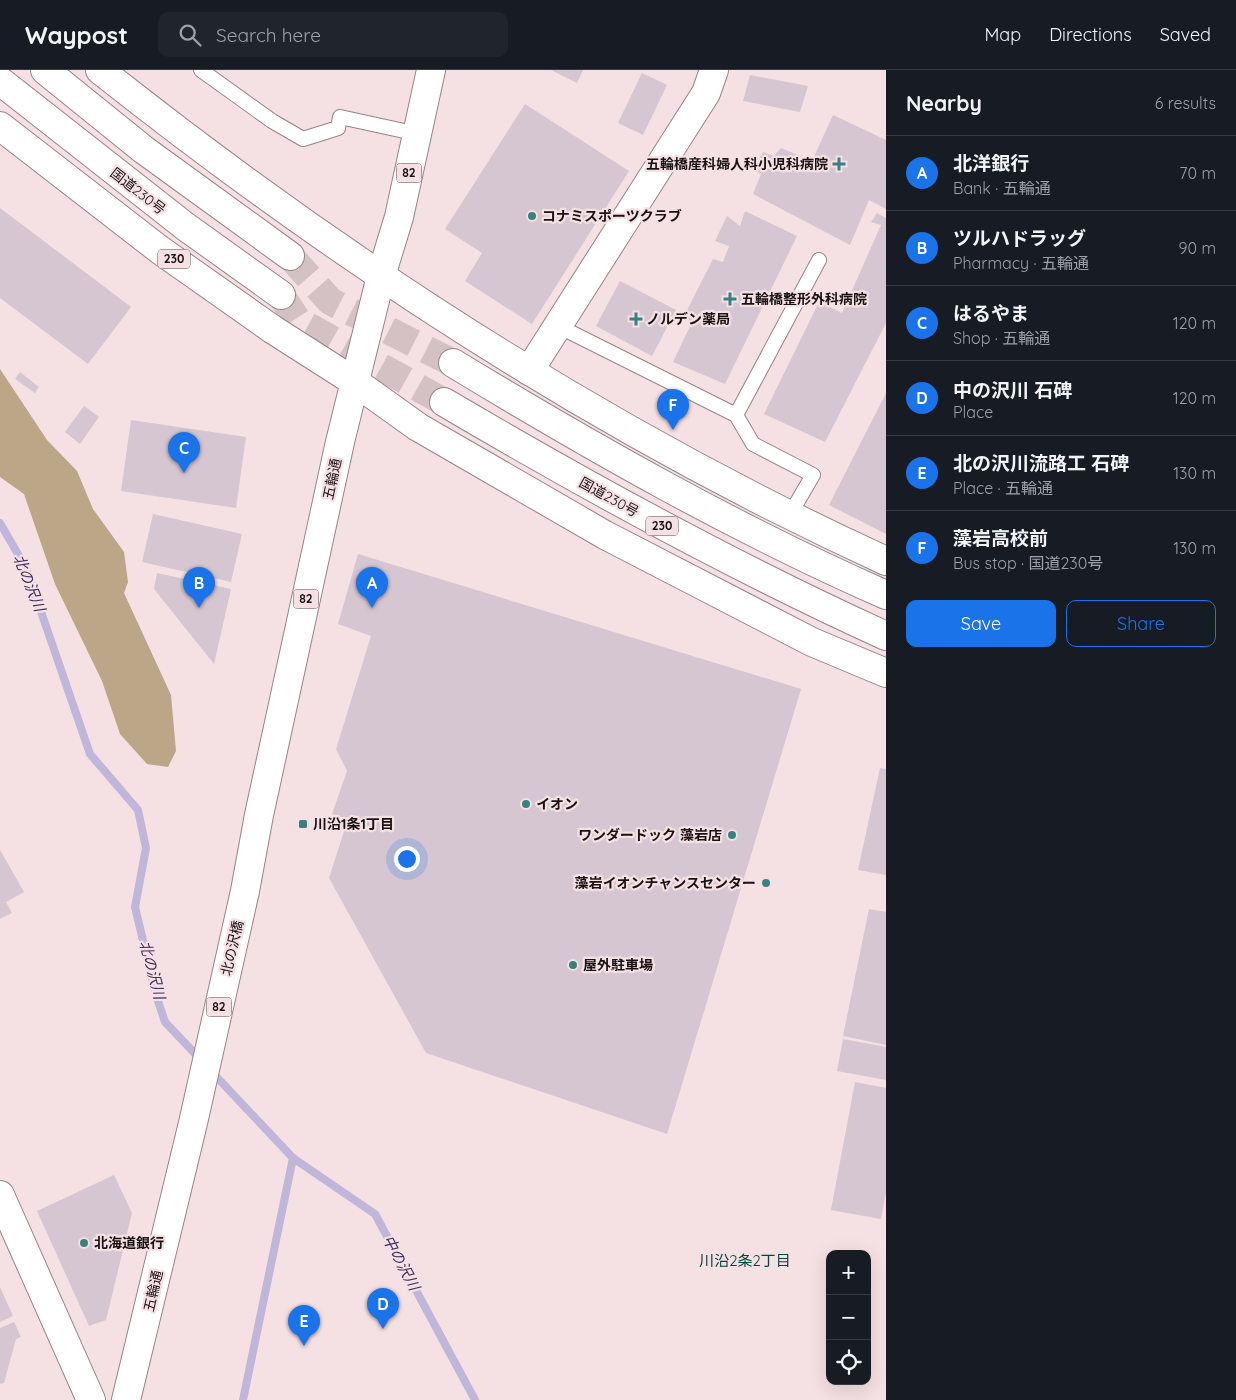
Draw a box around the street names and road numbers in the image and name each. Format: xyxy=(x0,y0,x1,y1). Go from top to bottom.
street label: 国道230号 xyxy=(107,164,169,218)
road number: 82 xyxy=(396,164,422,182)
road number: 230 xyxy=(158,250,190,268)
street label: 五輪通 xyxy=(319,457,345,501)
street label: 国道230号 xyxy=(576,473,642,521)
road number: 230 xyxy=(646,516,678,536)
road number: 82 xyxy=(294,590,318,608)
street label: 北の沢橋 xyxy=(217,919,247,977)
road number: 82 xyxy=(206,998,232,1016)
street label: 五輪通 xyxy=(140,1269,166,1313)

